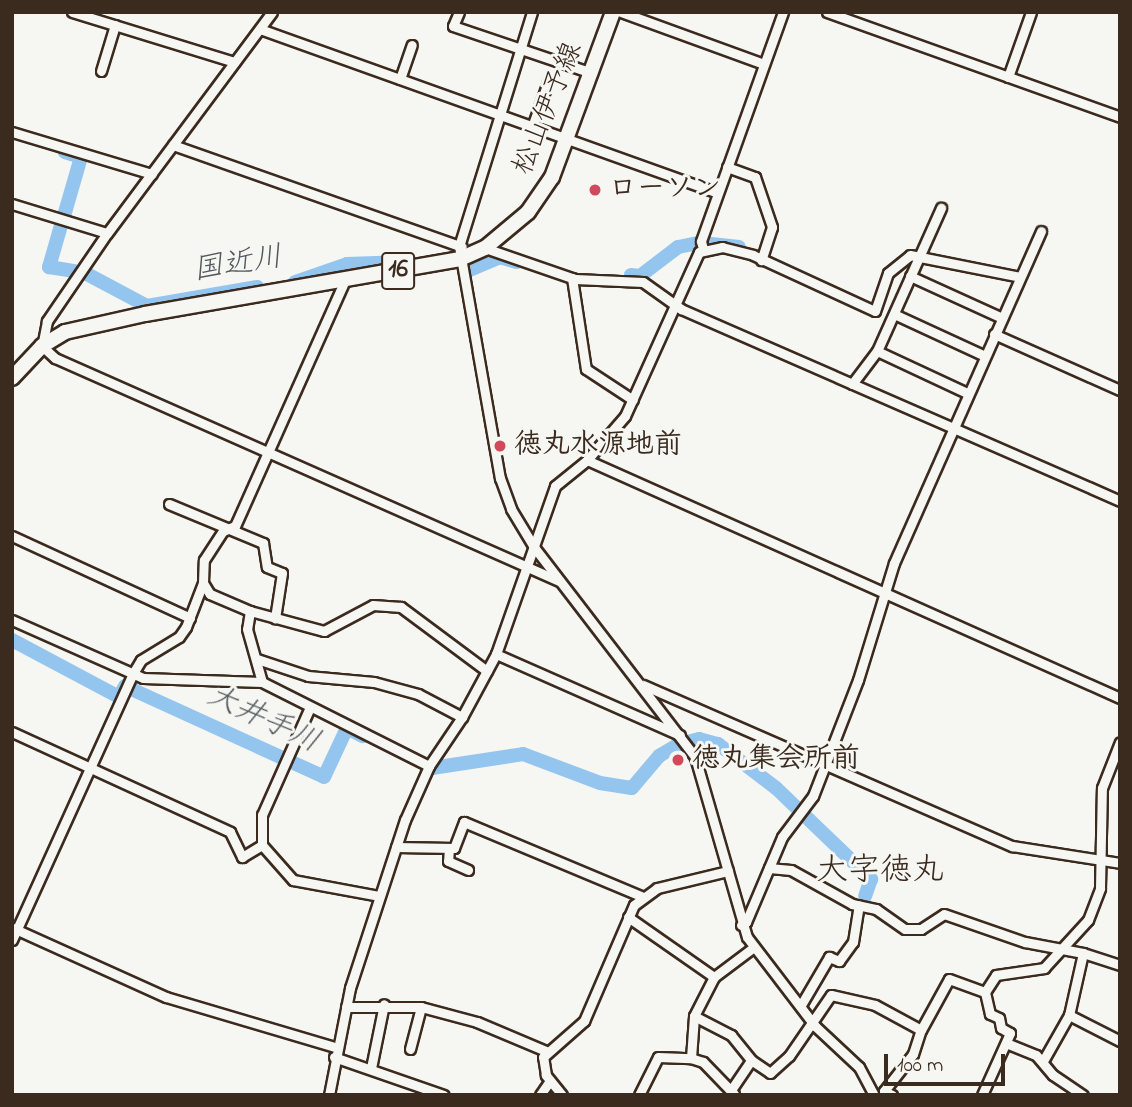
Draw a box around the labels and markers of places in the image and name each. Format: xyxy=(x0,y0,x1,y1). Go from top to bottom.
place label: ローソン xyxy=(609,173,721,207)
marker: ローソン xyxy=(587,182,603,198)
place label: 徳丸水源地前 xyxy=(514,429,682,463)
marker: 徳丸水源地前 xyxy=(492,438,508,454)
place label: 徳丸集会所前 xyxy=(692,743,860,777)
marker: 徳丸集会所前 xyxy=(670,752,686,768)

